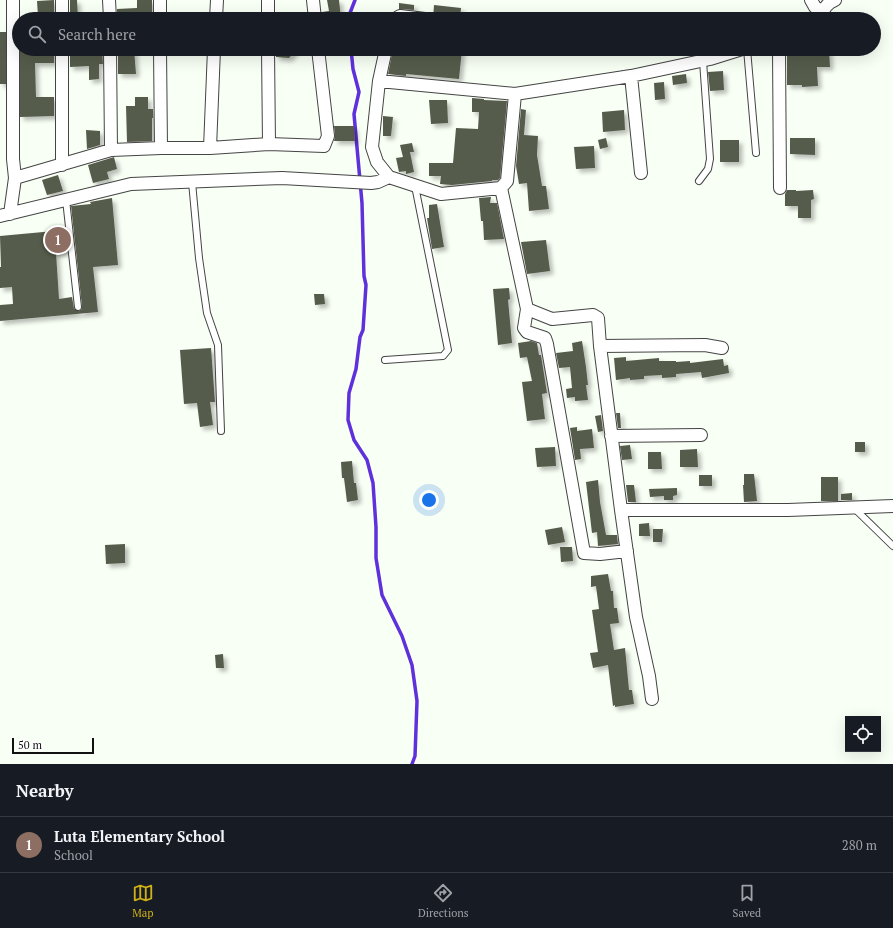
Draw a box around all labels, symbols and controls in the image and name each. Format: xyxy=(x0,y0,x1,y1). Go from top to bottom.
search box xyxy=(12,12,881,56)
icon: search xyxy=(26,23,48,45)
text: Search here xyxy=(58,24,136,44)
pin: 1 xyxy=(45,225,71,255)
your location xyxy=(419,490,439,510)
map controls xyxy=(845,716,881,752)
button: locate xyxy=(845,716,881,752)
scale bar xyxy=(12,736,94,755)
text: 50 m xyxy=(18,738,42,752)
text: Nearby xyxy=(16,779,74,802)
text: Luta Elementary School xyxy=(54,826,225,846)
text: 1 xyxy=(25,836,33,854)
text: 280 m xyxy=(842,836,877,854)
text: School xyxy=(54,846,93,864)
tab: Map xyxy=(132,882,154,920)
tab: Directions xyxy=(418,882,469,920)
tab: Saved xyxy=(733,882,761,920)

